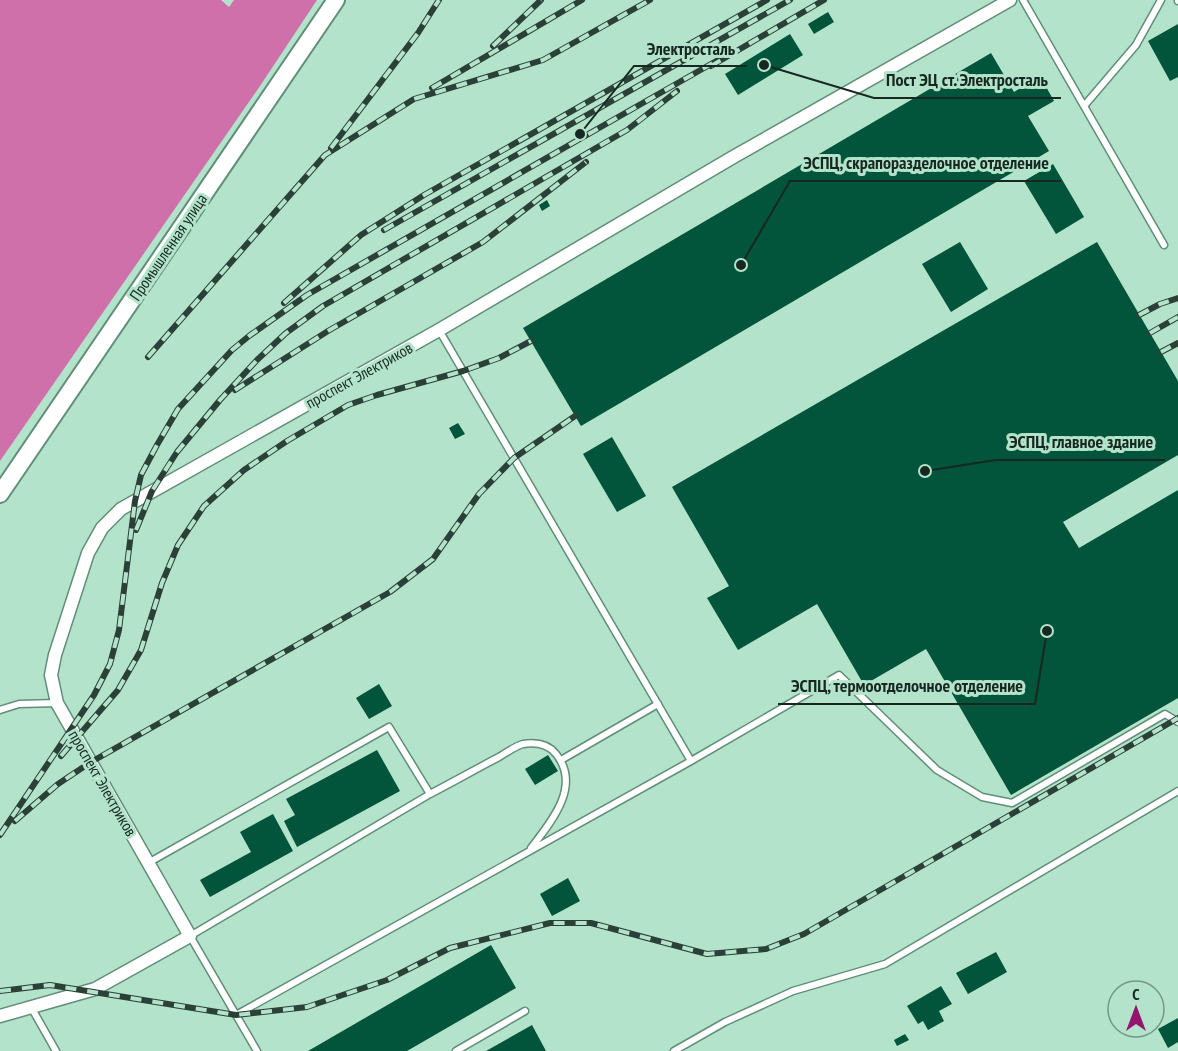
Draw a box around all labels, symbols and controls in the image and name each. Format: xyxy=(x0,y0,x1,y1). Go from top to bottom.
callout: Электросталь xyxy=(634,30,747,66)
text: Электросталь xyxy=(647,37,736,60)
callout: Пост ЭЦ ст. Электросталь xyxy=(874,62,1061,98)
text: Пост ЭЦ ст. Электросталь xyxy=(886,68,1048,91)
callout: ЭСПЦ, скрапоразделочное отделение xyxy=(790,145,1061,181)
text: ЭСПЦ, скрапоразделочное отделение xyxy=(803,151,1049,174)
street label: Промышленная улица xyxy=(125,190,211,304)
street label: проспект Электриков xyxy=(302,337,416,413)
callout: ЭСПЦ, главное здание xyxy=(996,424,1165,460)
text: ЭСПЦ, главное здание xyxy=(1009,430,1153,453)
callout: ЭСПЦ, термоотделочное отделение xyxy=(778,668,1035,704)
text: ЭСПЦ, термоотделочное отделение xyxy=(791,674,1023,697)
street label: проспект Электриков xyxy=(65,726,141,840)
north arrow xyxy=(1106,979,1166,1039)
text: С xyxy=(1132,984,1140,1004)

